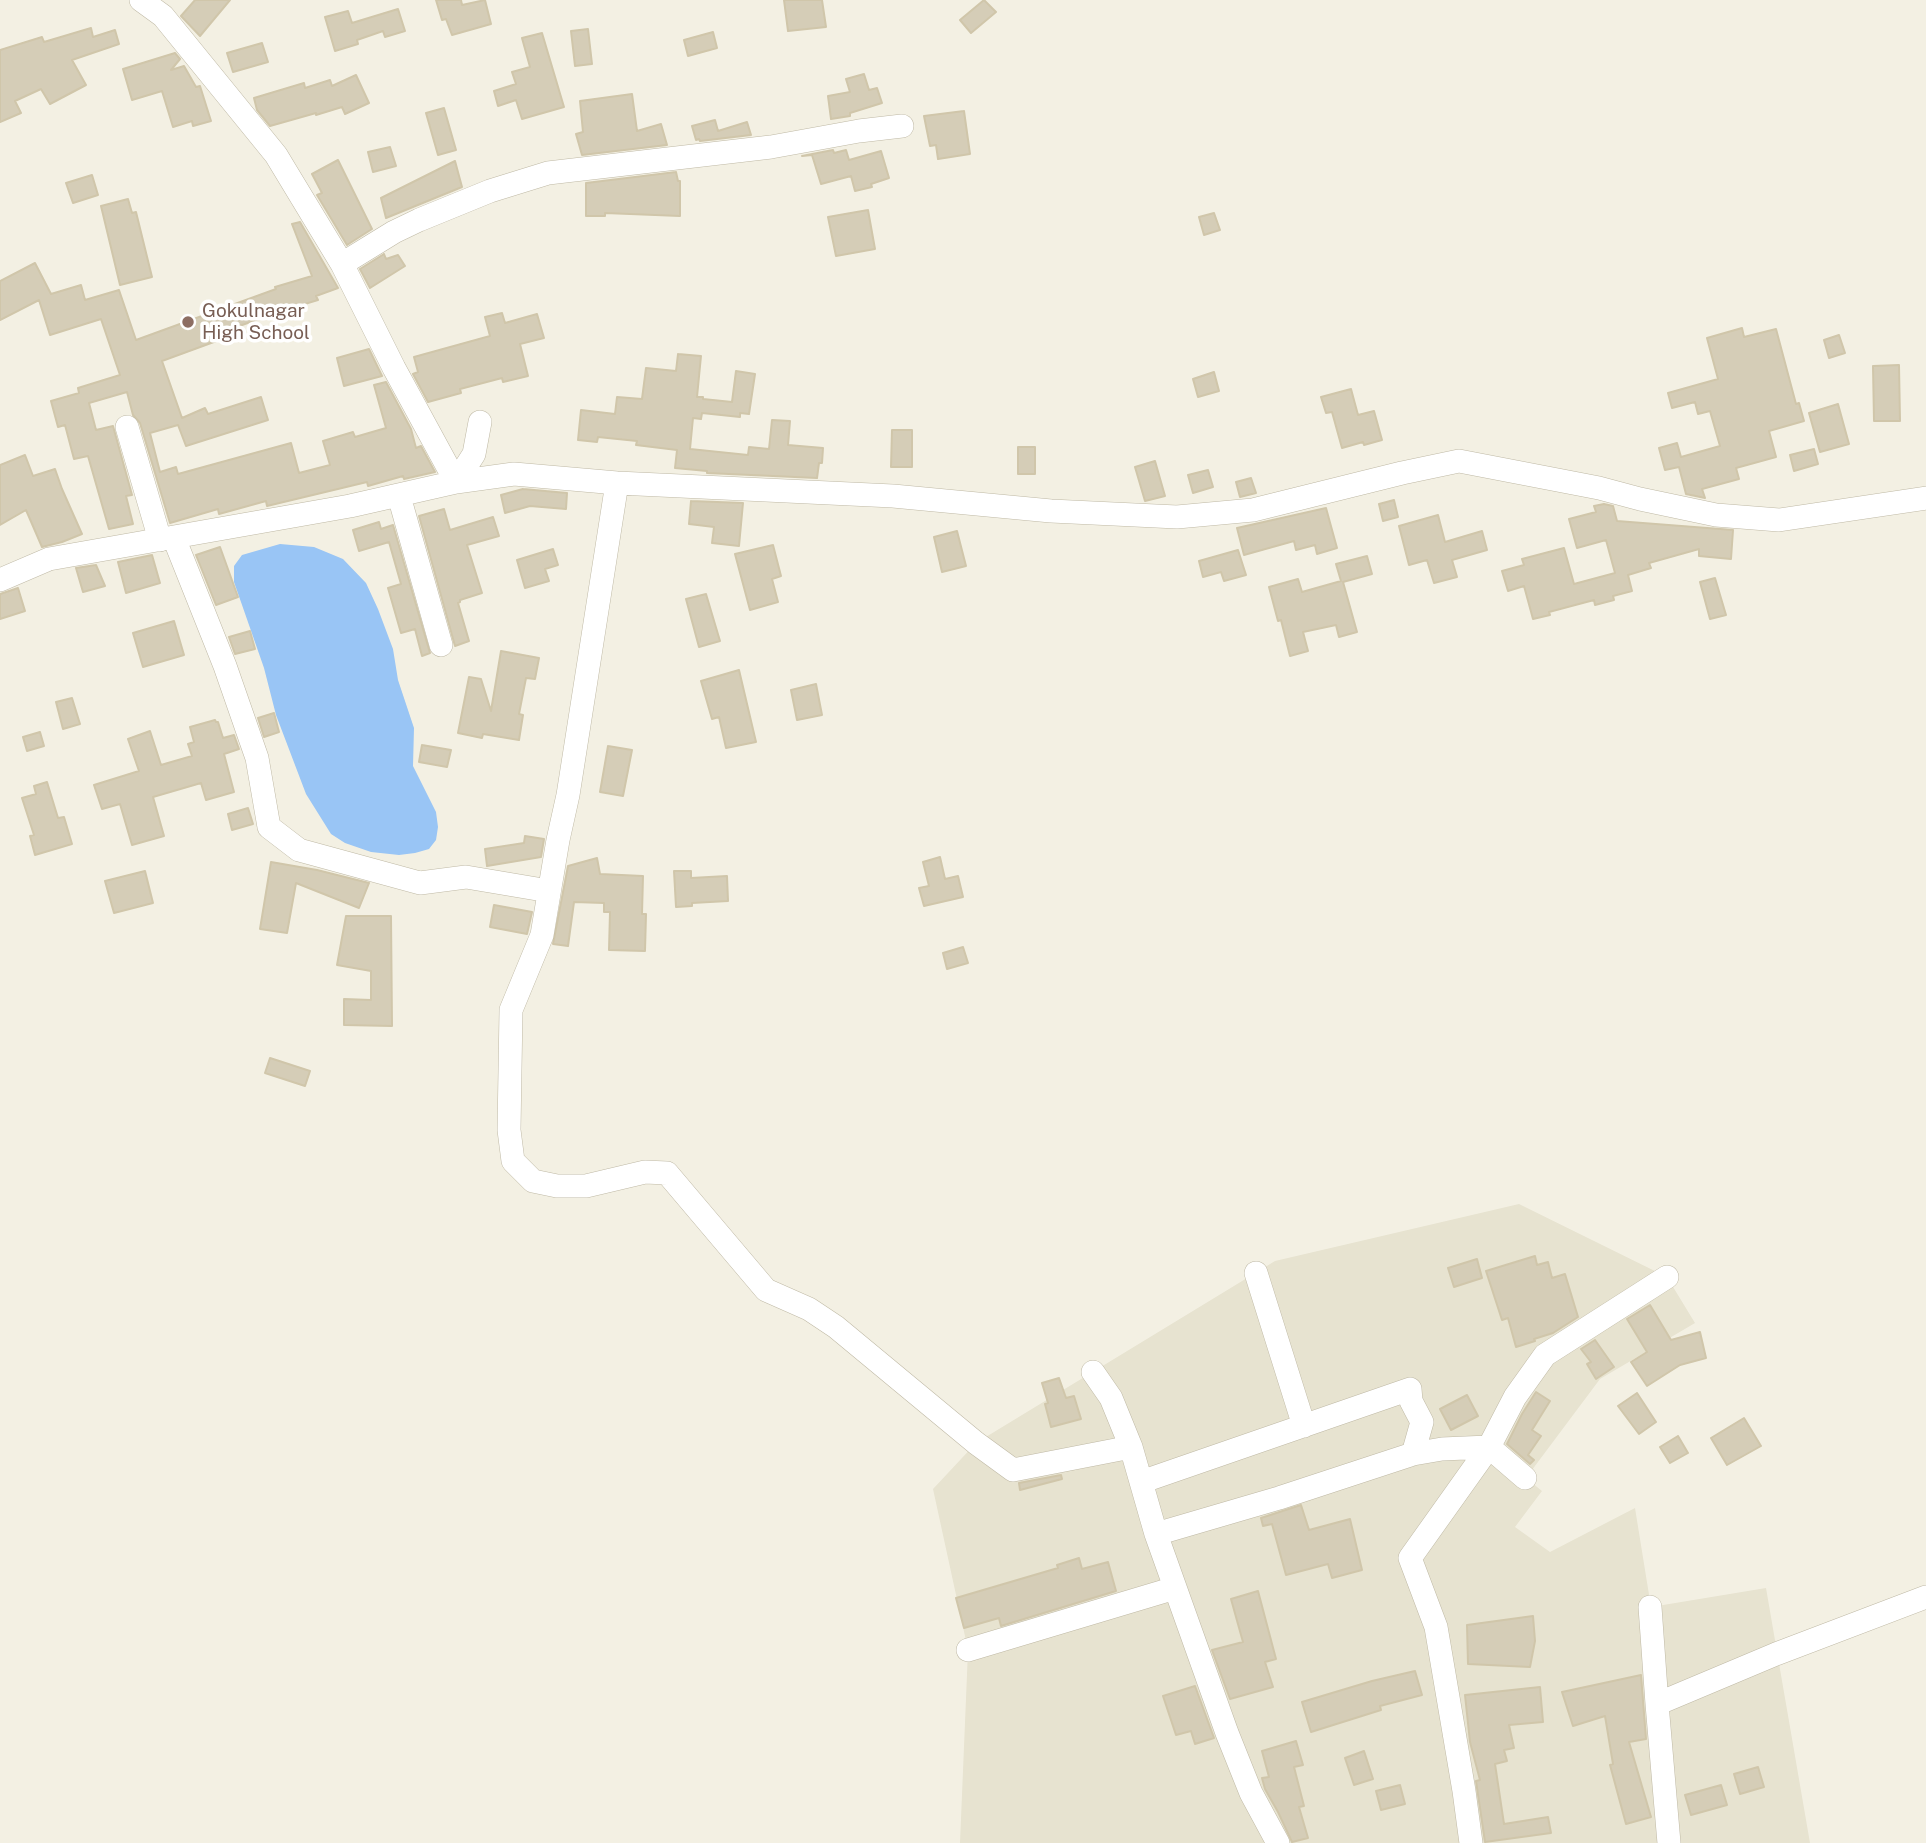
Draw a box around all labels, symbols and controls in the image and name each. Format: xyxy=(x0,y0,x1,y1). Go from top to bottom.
place label: Gokulnagar High School xyxy=(202,300,310,344)
marker: Gokulnagar High School xyxy=(180,314,196,330)

